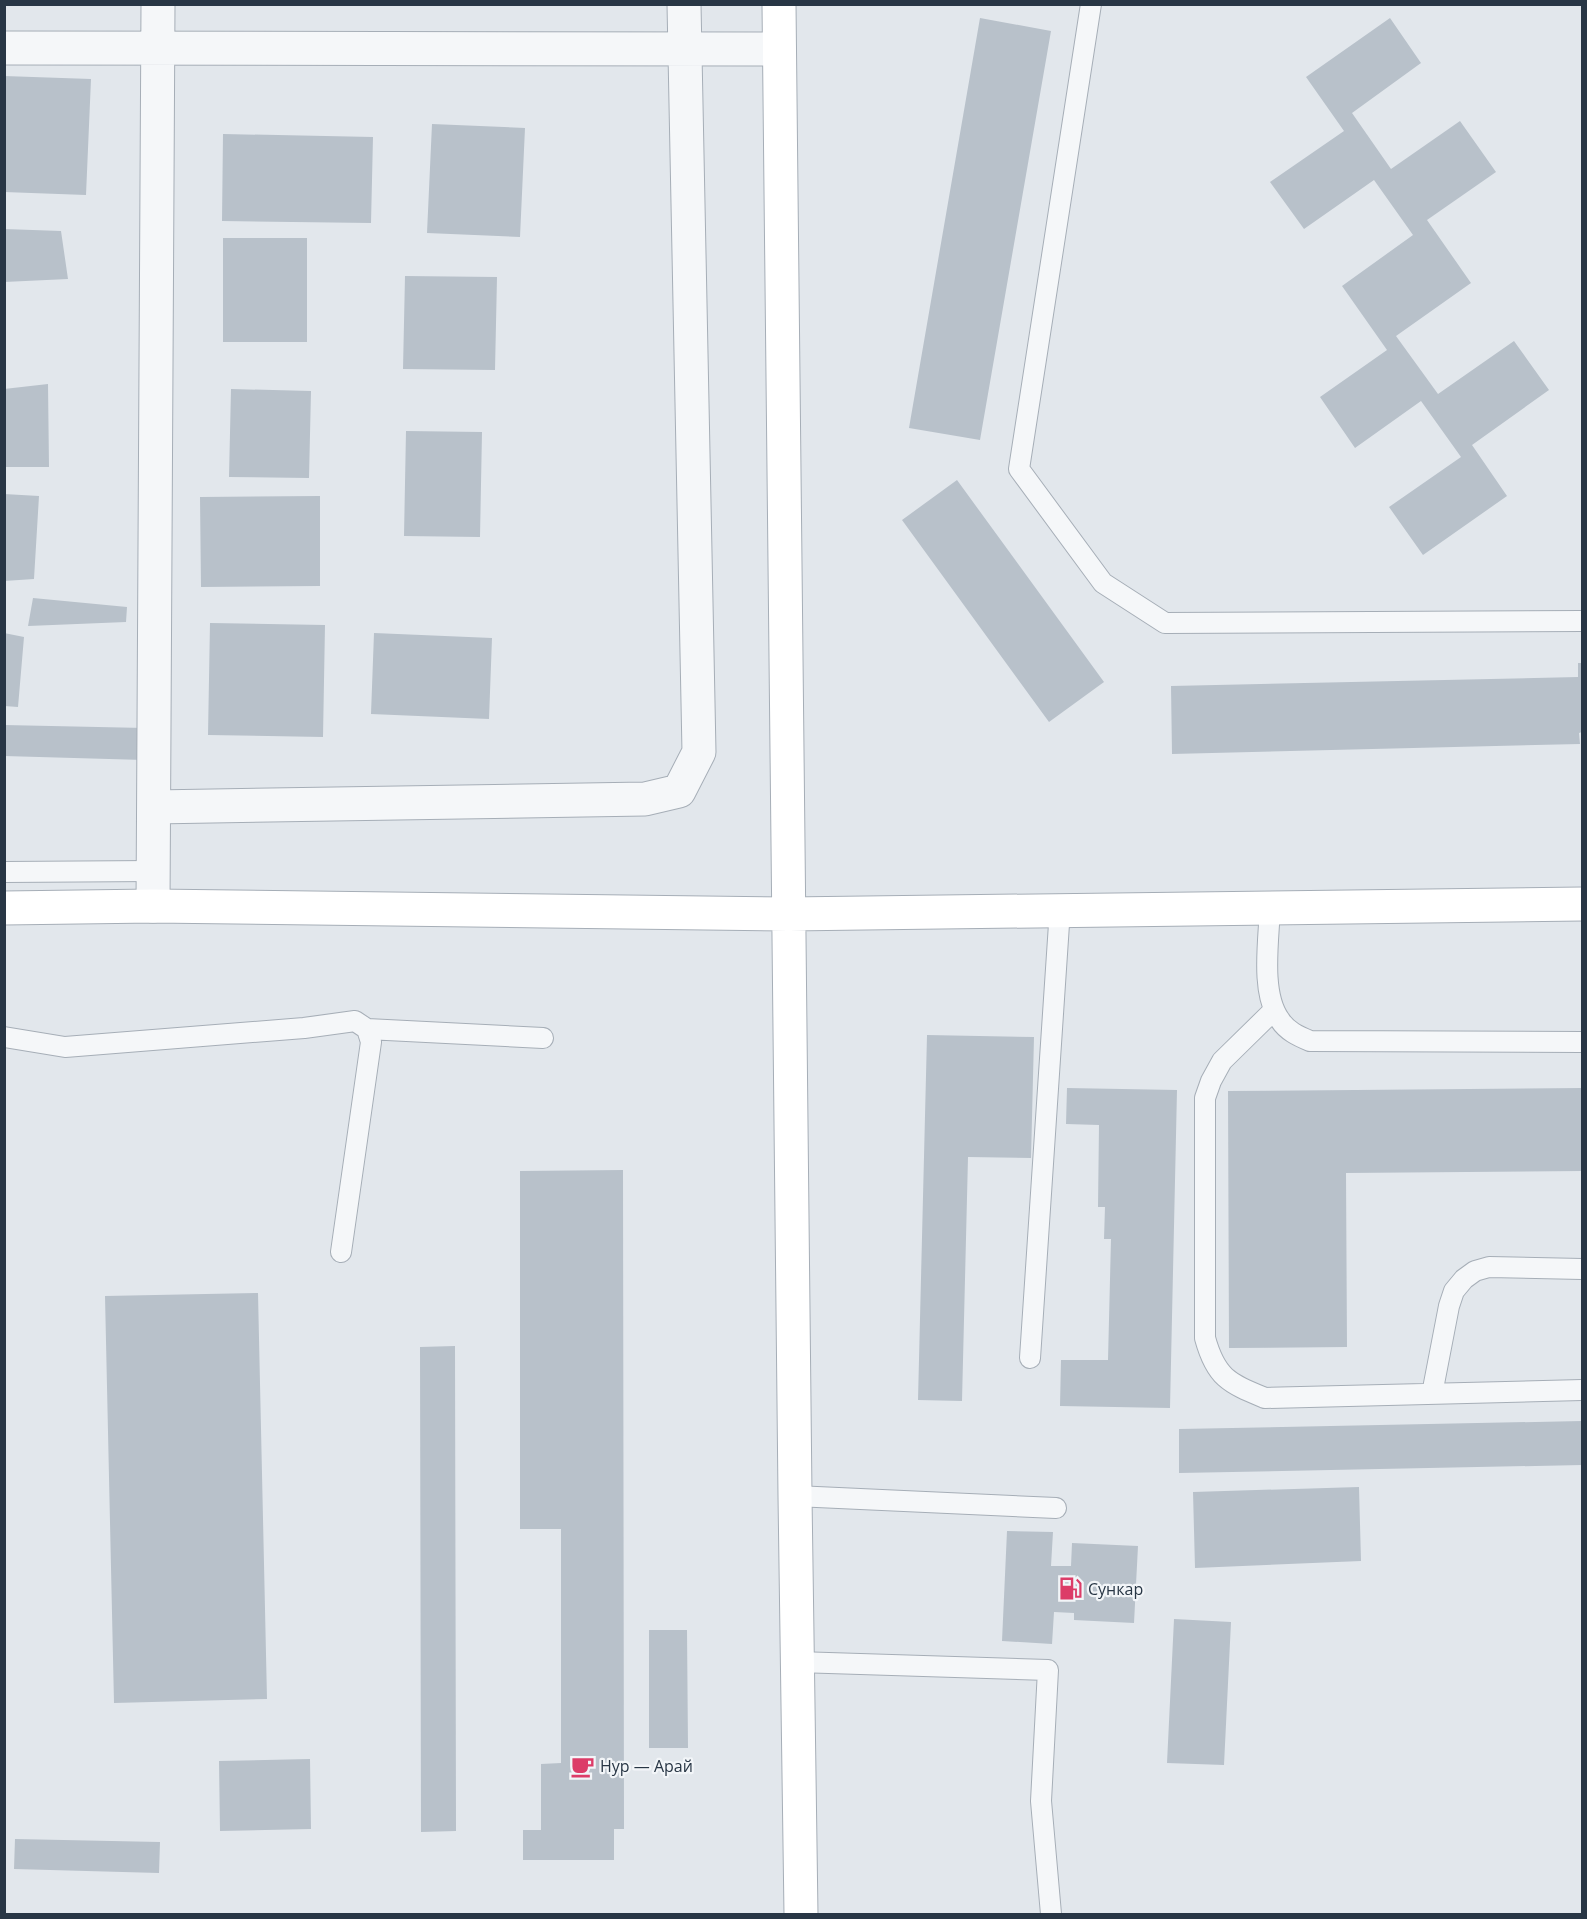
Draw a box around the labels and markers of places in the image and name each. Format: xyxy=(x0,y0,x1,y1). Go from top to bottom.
fuel station icon: Сункар xyxy=(1057,1576,1083,1602)
place label: Сункар xyxy=(1088,1578,1143,1600)
cafe icon: Нур — Арай xyxy=(569,1753,595,1779)
place label: Нур — Арай xyxy=(600,1755,693,1777)

